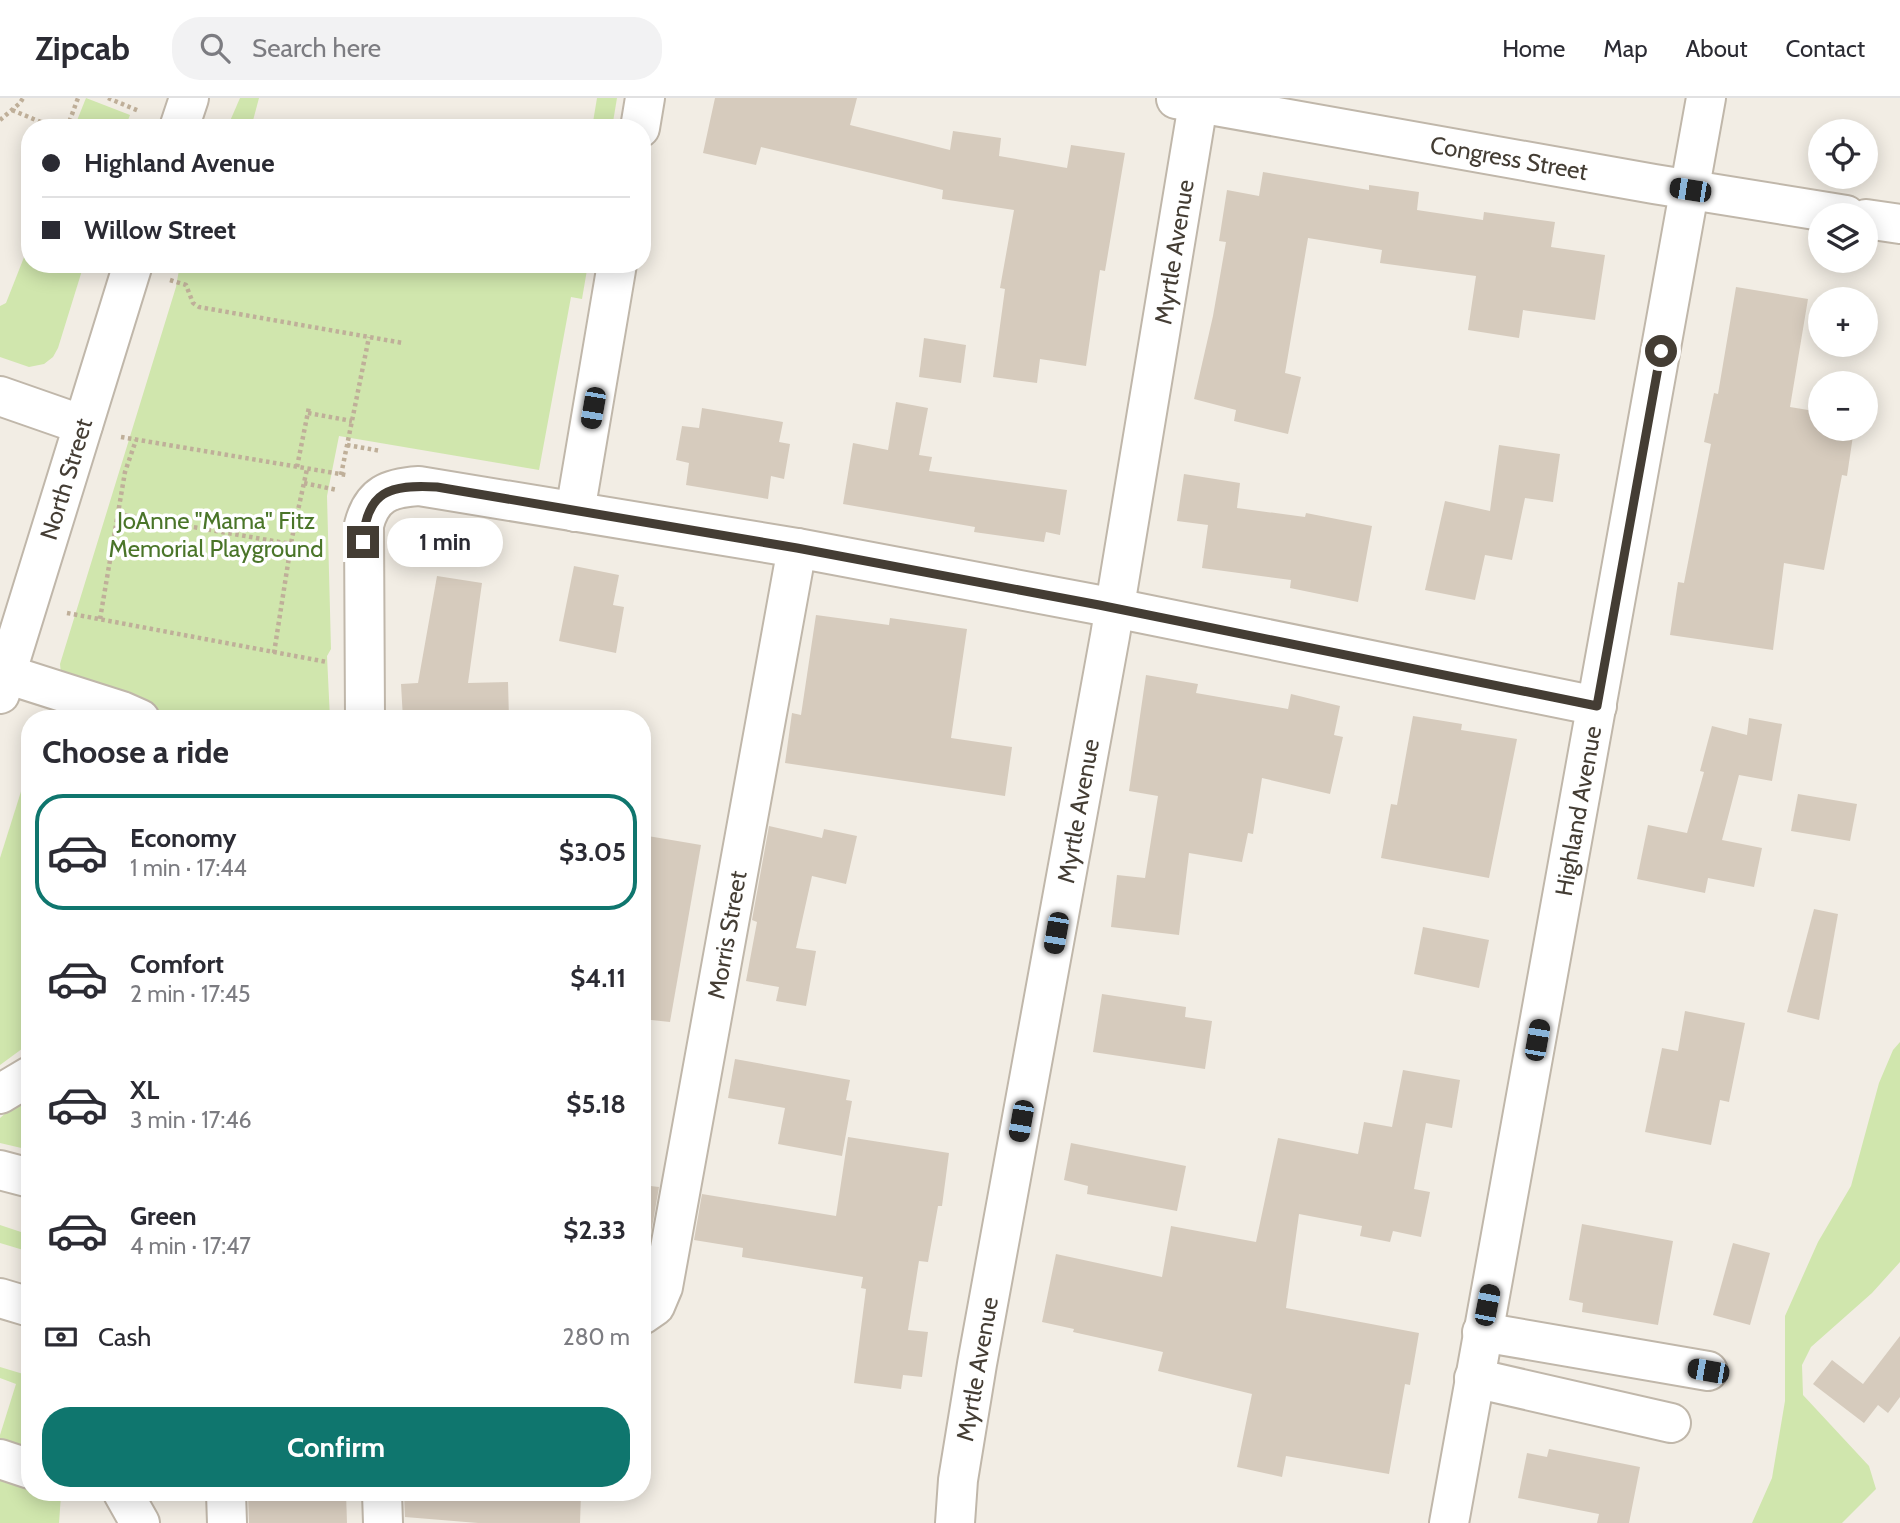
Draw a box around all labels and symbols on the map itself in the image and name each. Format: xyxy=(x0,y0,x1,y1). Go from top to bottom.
street label: Congress Street xyxy=(1428,130,1590,186)
car xyxy=(1668,176,1713,204)
street label: Myrtle Avenue xyxy=(1148,178,1200,326)
route start xyxy=(1645,335,1677,367)
car xyxy=(580,385,607,431)
street label: North Street xyxy=(34,415,98,543)
park label: JoAnne "Mama" Fitz Memorial Playground xyxy=(108,506,324,563)
callout: 1 min xyxy=(388,518,503,566)
route end xyxy=(347,526,379,558)
street label: Highland Avenue xyxy=(1549,724,1607,898)
street label: Myrtle Avenue xyxy=(1051,737,1105,885)
street label: Morris Street xyxy=(701,869,753,1001)
car xyxy=(1043,910,1070,956)
car xyxy=(1524,1017,1551,1063)
car xyxy=(1008,1098,1035,1144)
car xyxy=(1473,1282,1502,1328)
street label: Myrtle Avenue xyxy=(950,1295,1004,1443)
car xyxy=(1686,1357,1731,1385)

